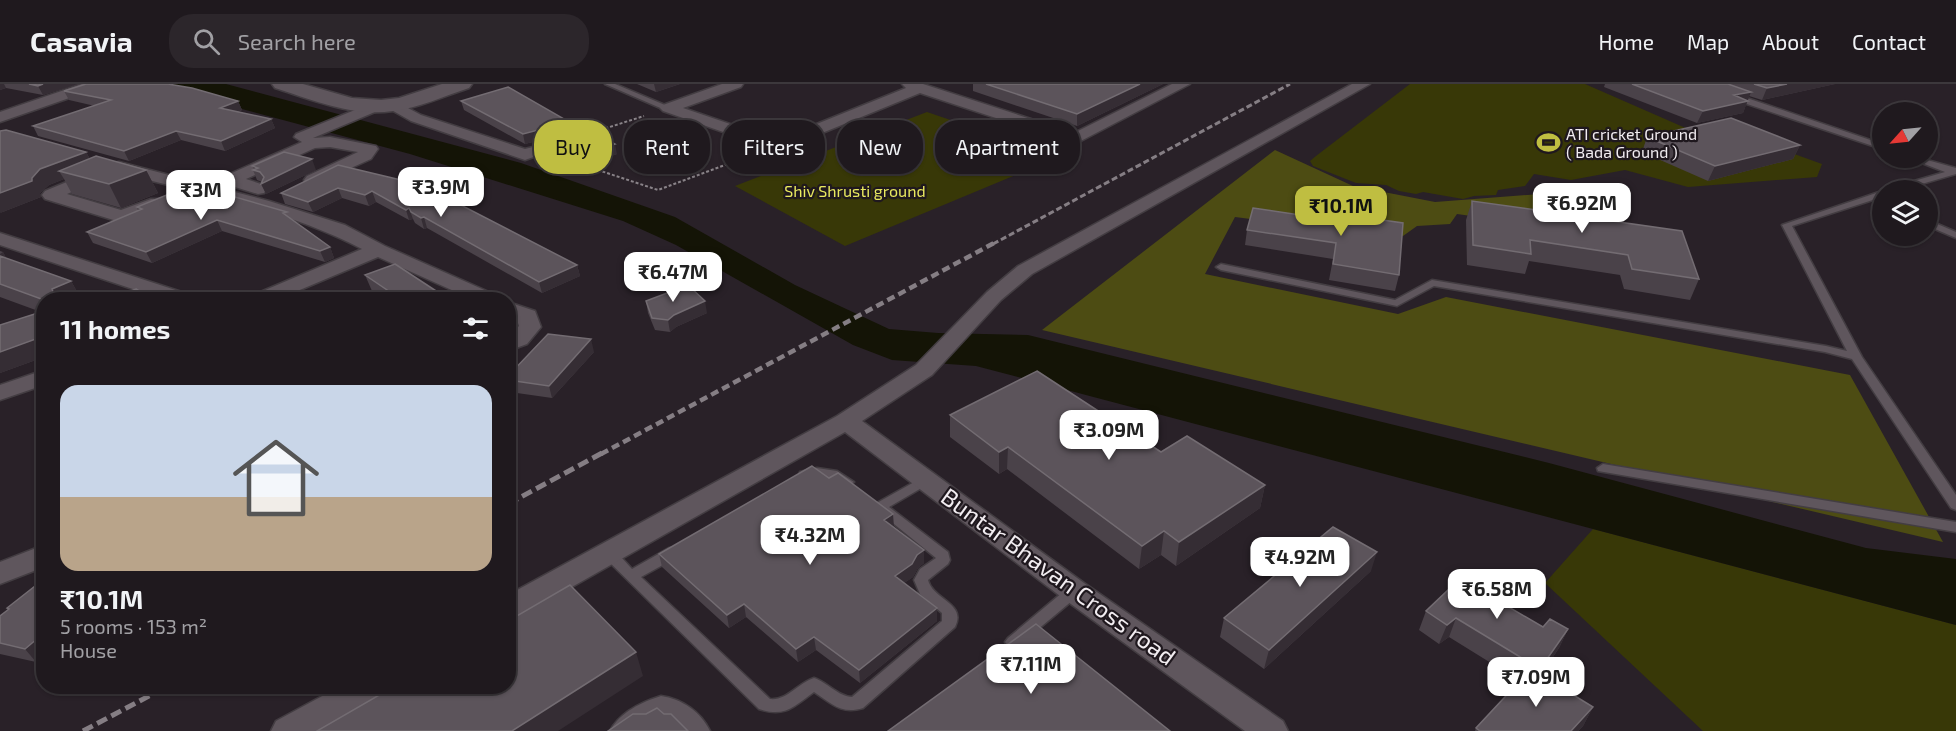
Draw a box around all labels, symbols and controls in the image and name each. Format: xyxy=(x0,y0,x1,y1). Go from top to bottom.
search box xyxy=(169,14,589,68)
text: Casavia xyxy=(30,24,133,58)
icon: search xyxy=(190,25,223,58)
text: Search here xyxy=(238,28,356,54)
text: Home xyxy=(1598,29,1654,54)
text: Map xyxy=(1687,29,1729,54)
text: About xyxy=(1762,29,1819,54)
text: Contact xyxy=(1852,29,1926,54)
north arrow xyxy=(1872,102,1938,168)
map controls xyxy=(1872,102,1938,246)
chip: Buy xyxy=(534,120,612,174)
chip: Rent xyxy=(624,120,710,174)
chip: Filters xyxy=(722,120,825,174)
chip: New xyxy=(837,120,923,174)
chip: Apartment xyxy=(935,120,1080,174)
place label: ATI cricket Ground ( Bada Ground ) xyxy=(1566,124,1697,161)
sports icon: ATI cricket Ground ( Bada Ground ) xyxy=(1535,130,1561,156)
pin: ₹3.9M xyxy=(399,167,483,218)
pin: ₹3M xyxy=(172,170,230,221)
text: ₹3.9M xyxy=(412,174,470,198)
text: ₹3M xyxy=(180,177,222,201)
button: layers xyxy=(1872,180,1938,246)
park label: Shiv Shrusti ground xyxy=(784,181,926,200)
pin: ₹6.92M xyxy=(1533,183,1631,234)
pin: ₹10.1M xyxy=(1292,186,1390,237)
text: ₹6.92M xyxy=(1547,190,1617,214)
text: ₹10.1M xyxy=(1309,193,1373,217)
pin: ₹6.47M xyxy=(624,252,722,303)
text: ₹6.47M xyxy=(638,259,708,283)
icon: filters xyxy=(459,312,492,345)
text: 11 homes xyxy=(60,313,170,344)
pin: ₹3.09M xyxy=(1060,410,1158,461)
text: ₹3.09M xyxy=(1074,417,1144,441)
icon: home xyxy=(222,424,330,532)
street label: Buntar Bhavan Cross road xyxy=(936,481,1182,671)
pin: ₹4.32M xyxy=(761,515,859,566)
text: ₹4.32M xyxy=(775,522,845,546)
pin: ₹4.92M xyxy=(1251,537,1349,588)
text: ₹4.92M xyxy=(1264,544,1336,568)
pin: ₹6.58M xyxy=(1448,569,1546,620)
text: ₹6.58M xyxy=(1462,576,1532,600)
text: ₹10.1M xyxy=(60,583,143,614)
text: 5 rooms · 153 m² xyxy=(60,614,207,638)
text: House xyxy=(60,638,117,662)
pin: ₹7.11M xyxy=(982,644,1080,695)
text: ₹7.11M xyxy=(1000,651,1062,675)
pin: ₹7.09M xyxy=(1487,657,1585,708)
text: ₹7.09M xyxy=(1501,664,1571,688)

